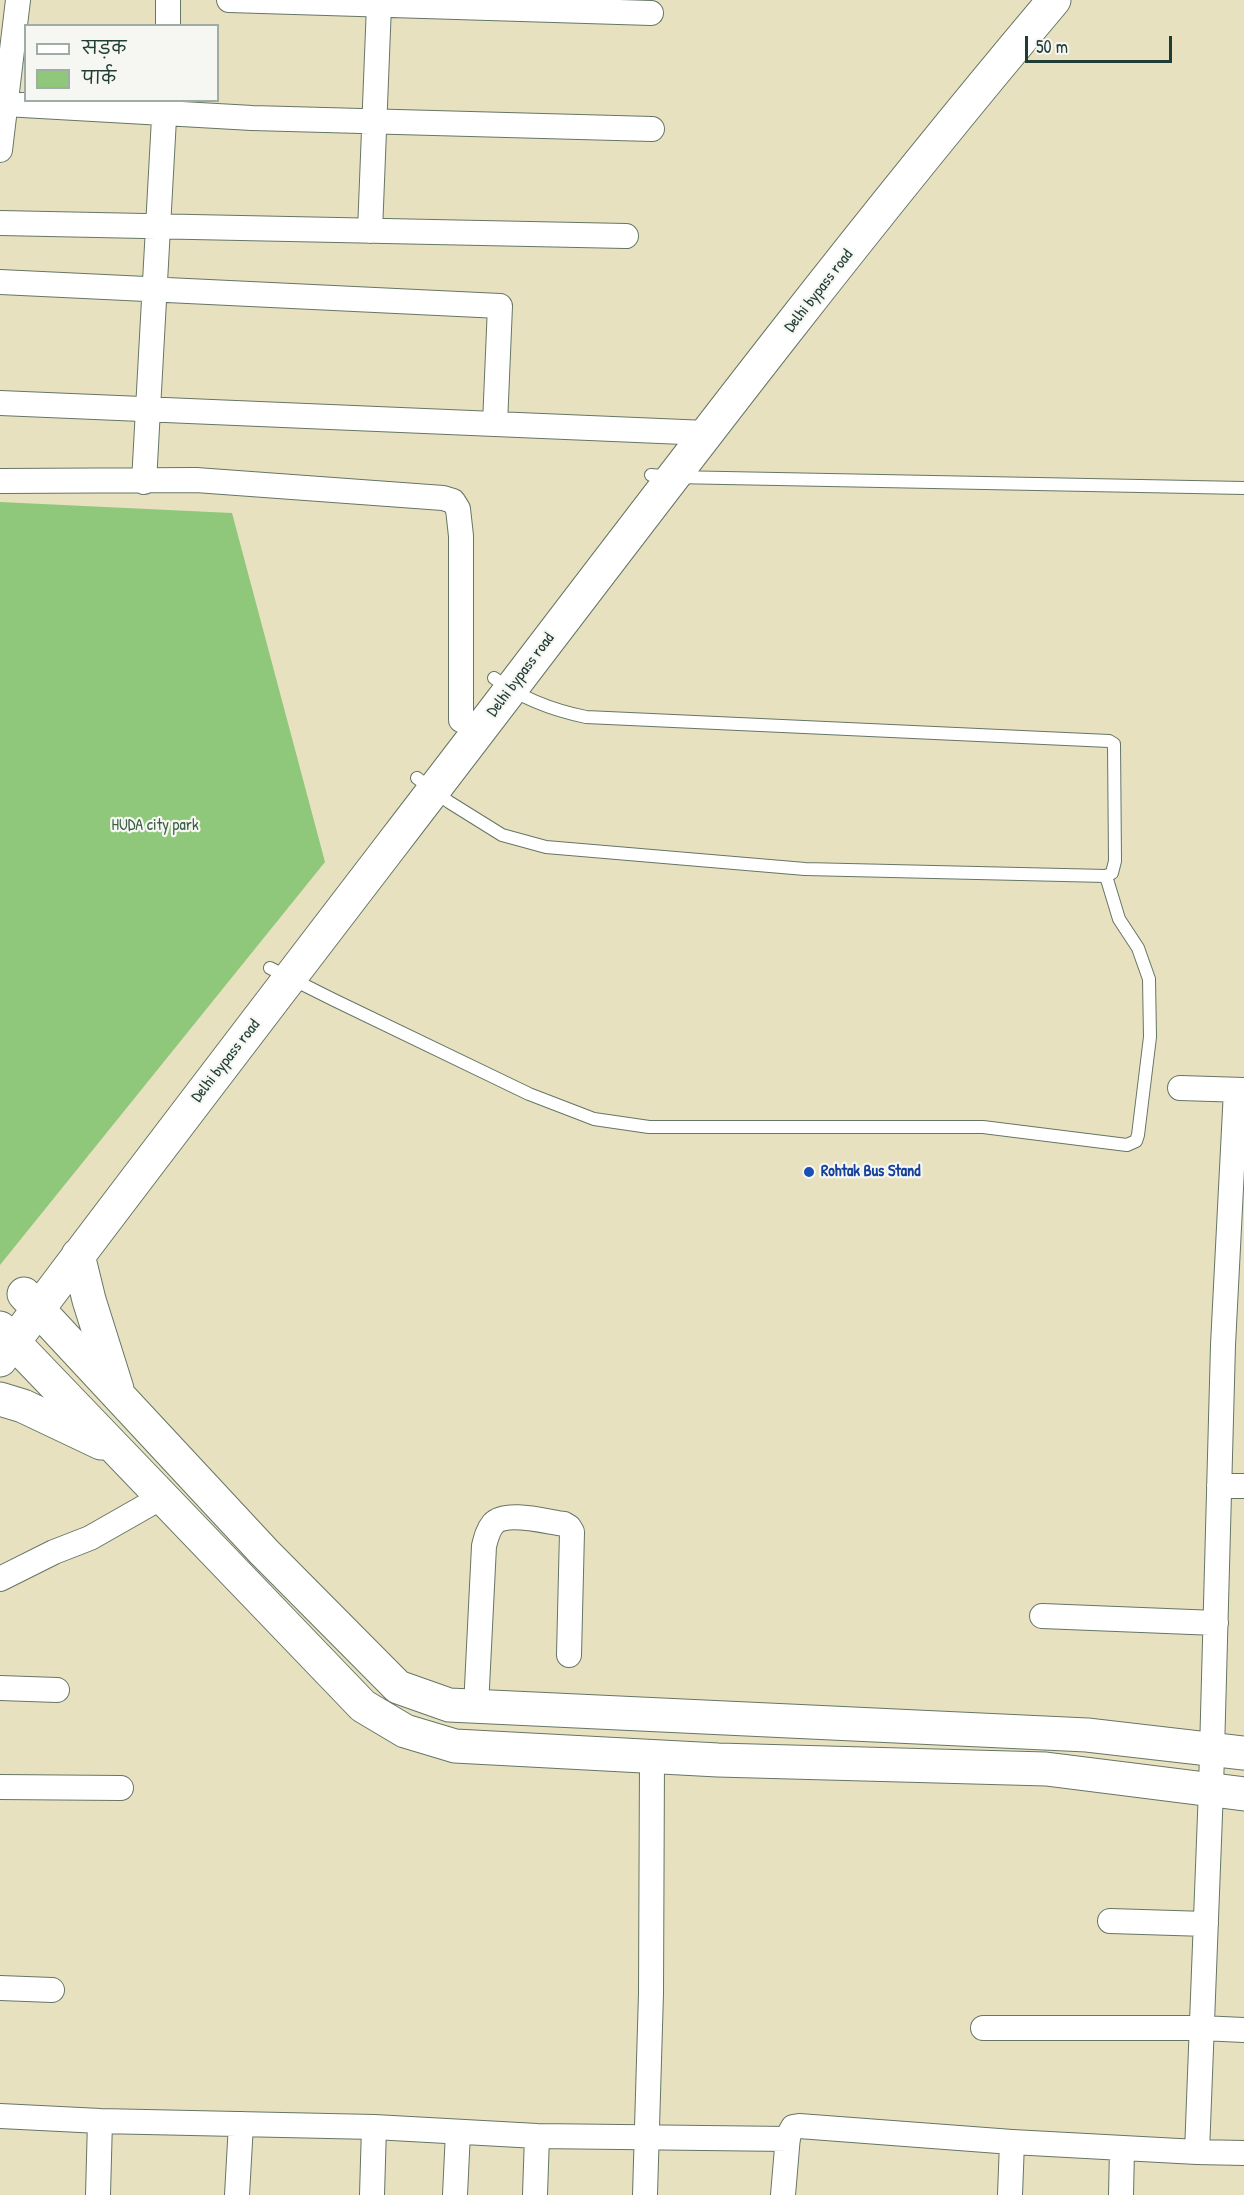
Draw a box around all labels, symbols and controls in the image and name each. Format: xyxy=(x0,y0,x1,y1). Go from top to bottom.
legend xyxy=(24,24,219,102)
scale bar xyxy=(1028,24,1175,62)
text: 50 m xyxy=(1036,34,1068,59)
text: सड़क xyxy=(82,35,126,60)
text: पार्क xyxy=(82,65,116,90)
street label: Delhi bypass road xyxy=(781,246,857,336)
street label: Delhi bypass road xyxy=(483,629,559,721)
park label: HUDA city park xyxy=(111,816,199,836)
street label: Delhi bypass road xyxy=(188,1016,264,1106)
place label: Rohtak Bus Stand xyxy=(821,1162,920,1182)
marker: Rohtak Bus Stand xyxy=(802,1165,816,1179)

